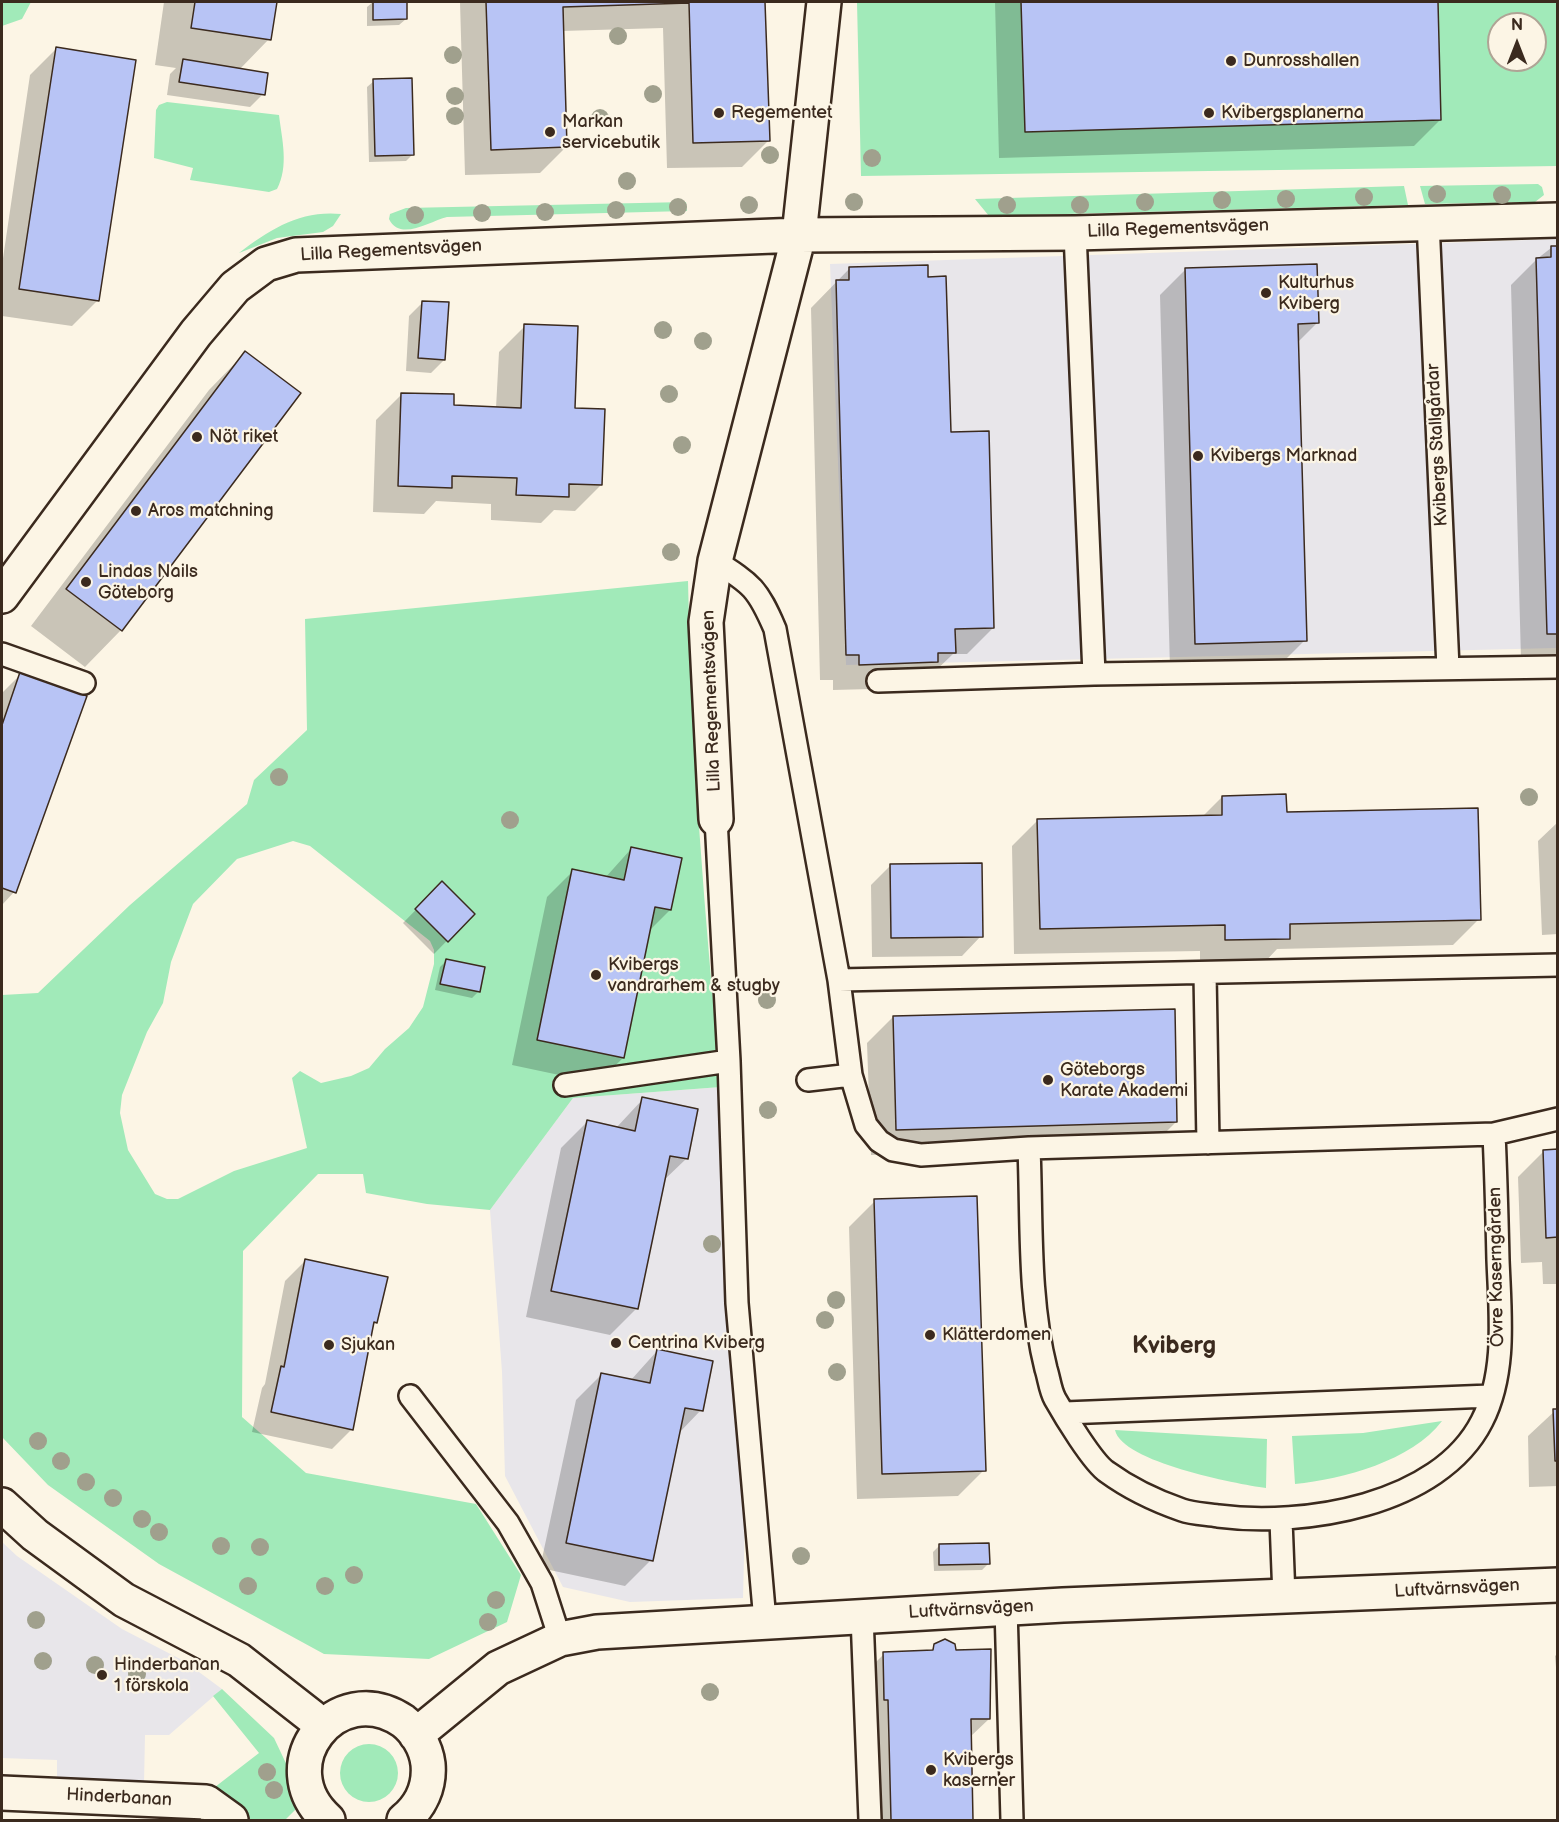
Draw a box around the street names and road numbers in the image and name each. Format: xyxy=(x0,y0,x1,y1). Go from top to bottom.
street label: Lilla Regementsvägen xyxy=(1087,215,1269,243)
street label: Lilla Regementsvägen xyxy=(300,235,482,267)
street label: Kvibergs Stallgårdar xyxy=(1423,363,1453,527)
street label: Lilla Regementsvägen xyxy=(698,610,726,792)
street label: Övre Kaserngården xyxy=(1485,1187,1509,1347)
street label: Luftvärnsvägen xyxy=(1394,1575,1520,1603)
street label: Luftvärnsvägen xyxy=(908,1596,1034,1624)
street label: Hinderbanan xyxy=(66,1784,172,1812)

